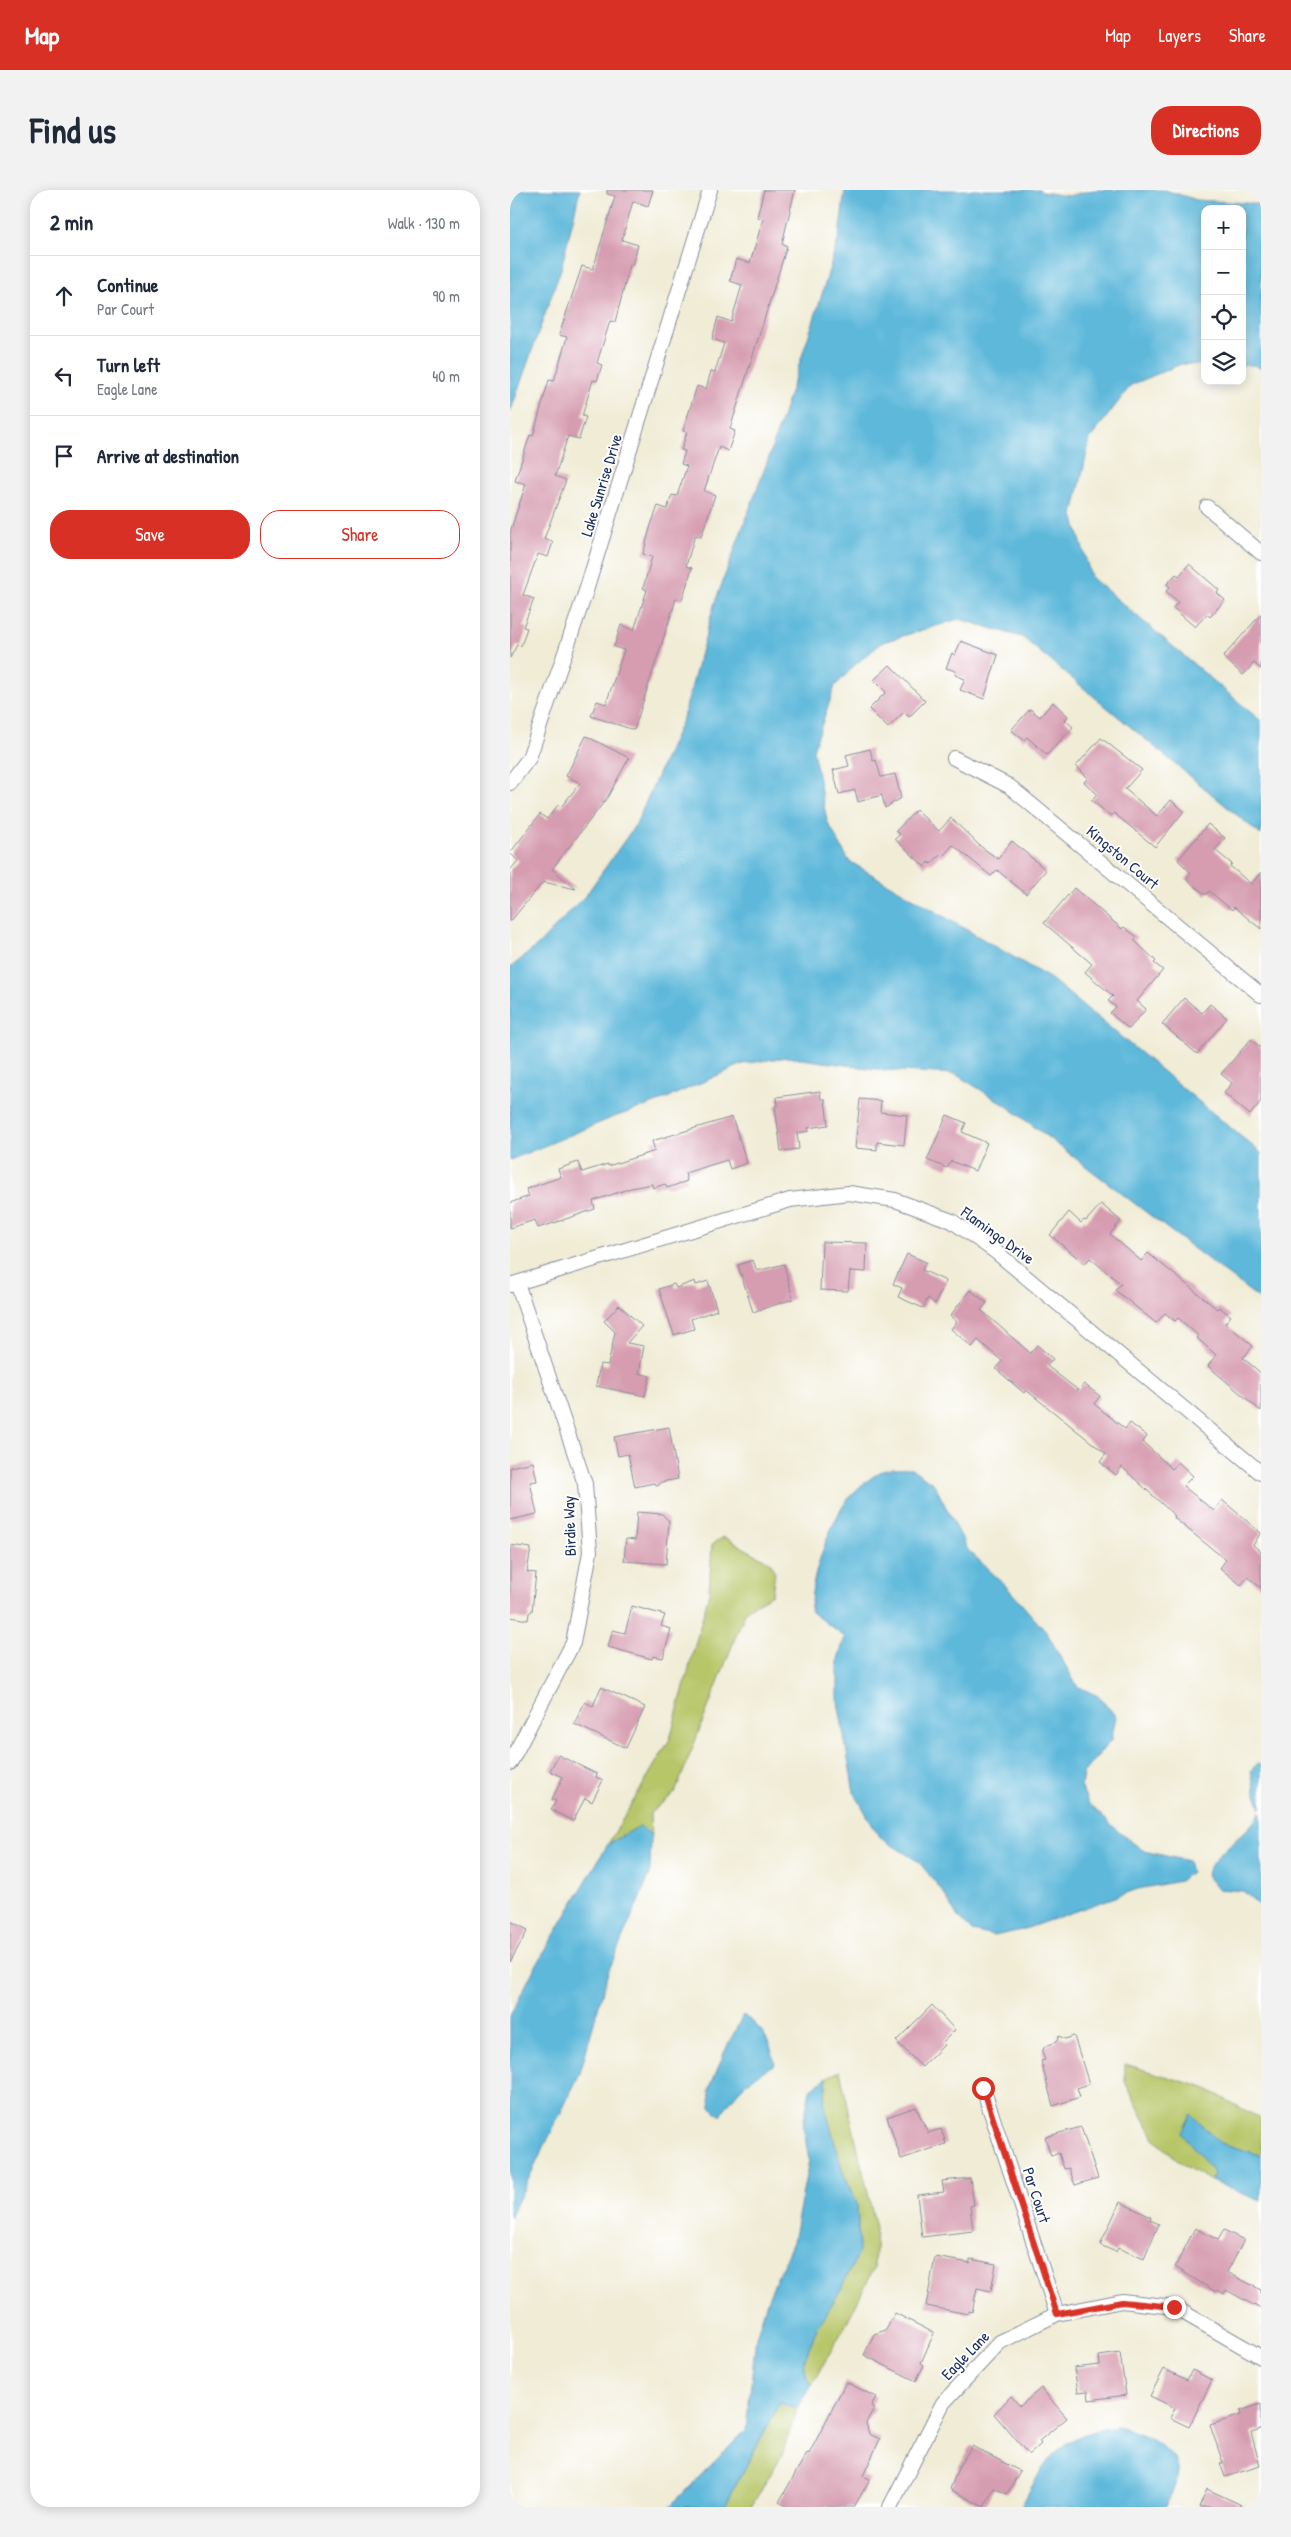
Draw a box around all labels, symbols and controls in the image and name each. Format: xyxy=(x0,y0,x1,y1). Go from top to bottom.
text: Map xyxy=(25,19,59,51)
text: Map xyxy=(1105,23,1131,48)
text: Layers xyxy=(1159,23,1201,48)
text: Share xyxy=(1229,23,1266,48)
button: Directions xyxy=(1151,106,1261,155)
text: Find us xyxy=(30,107,116,154)
map controls xyxy=(1201,205,1246,385)
button: + xyxy=(1201,205,1246,250)
text: 2 min xyxy=(50,208,93,237)
text: Walk · 130 m xyxy=(388,212,460,234)
button: − xyxy=(1201,250,1246,295)
text: Continue xyxy=(97,272,158,298)
icon: ahead xyxy=(50,282,78,310)
text: 90 m xyxy=(432,285,460,307)
button: locate xyxy=(1201,295,1246,340)
text: Par Court xyxy=(97,298,154,320)
button: layers xyxy=(1201,340,1246,385)
text: Turn left xyxy=(97,352,160,378)
icon: left xyxy=(50,362,78,390)
text: 40 m xyxy=(432,365,460,387)
text: Eagle Lane xyxy=(97,378,158,400)
street label: Lake Sunrise Drive xyxy=(575,431,627,539)
icon: arrive xyxy=(50,442,78,470)
text: Arrive at destination xyxy=(97,443,239,469)
button: Save xyxy=(50,510,250,559)
button: Share xyxy=(260,510,460,559)
street label: Kingston Court xyxy=(1082,820,1164,894)
street label: Flamingo Drive xyxy=(956,1200,1040,1269)
street label: Birdie Way xyxy=(557,1495,581,1557)
route start xyxy=(972,2077,995,2100)
street label: Par Court xyxy=(1018,2164,1056,2226)
route end xyxy=(1163,2296,1186,2319)
street label: Eagle Lane xyxy=(936,2325,994,2384)

